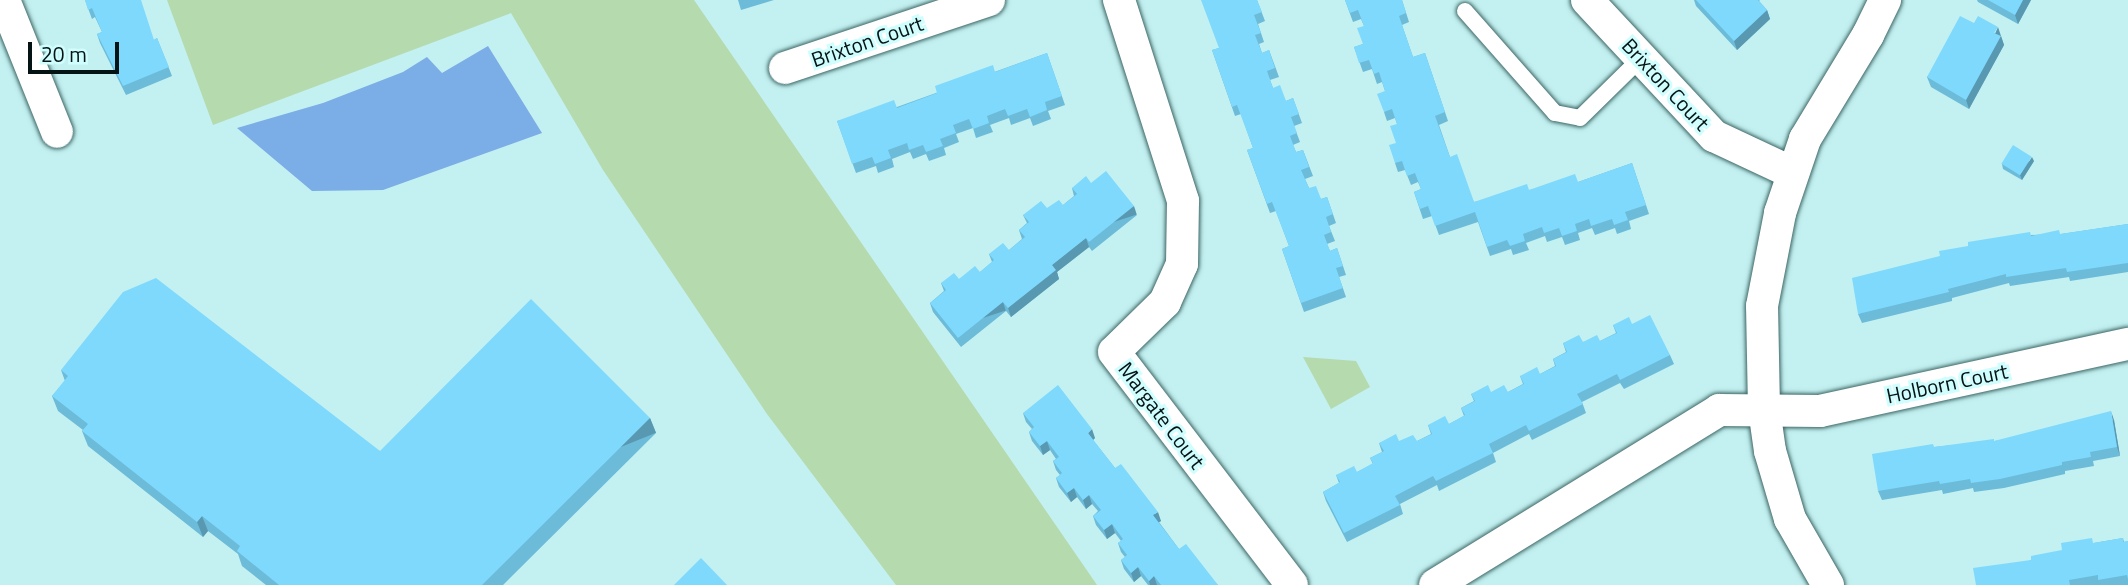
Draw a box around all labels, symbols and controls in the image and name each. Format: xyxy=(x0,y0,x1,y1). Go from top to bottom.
street label: Brixton Court xyxy=(808,10,926,72)
scale bar xyxy=(32,28,122,72)
street label: Brixton Court xyxy=(1617,33,1715,135)
text: 20 m xyxy=(41,38,87,70)
street label: Margate Court xyxy=(1114,357,1210,473)
street label: Holborn Court xyxy=(1884,358,2010,408)

